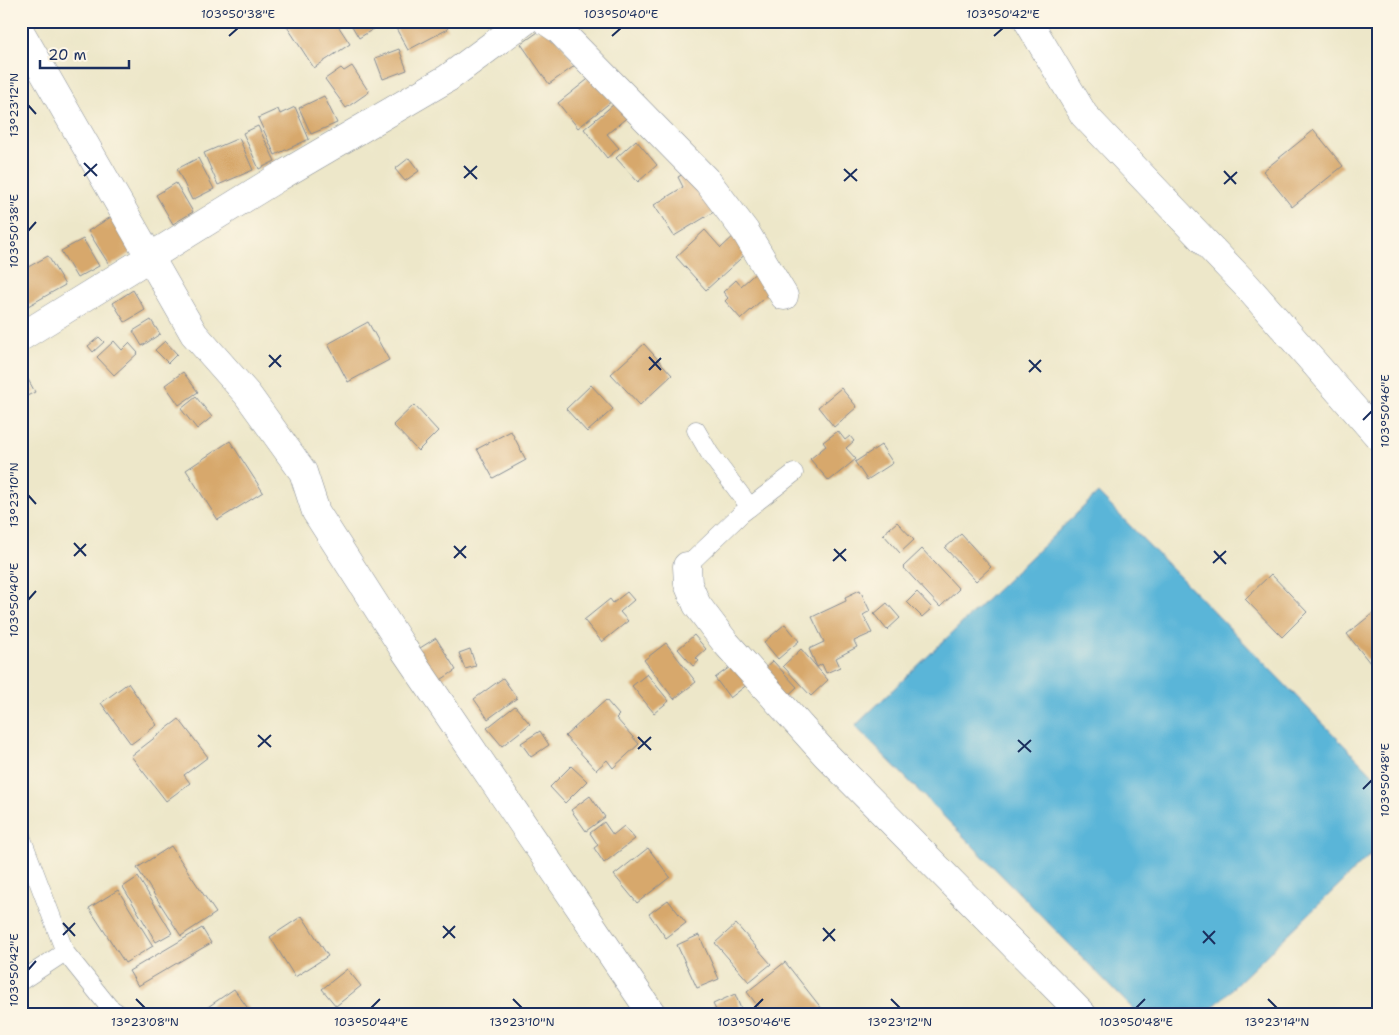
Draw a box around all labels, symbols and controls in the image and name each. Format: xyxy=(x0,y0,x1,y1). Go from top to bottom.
text: 103°50'38"E xyxy=(201,6,275,22)
text: 103°50'40"E xyxy=(584,6,658,22)
text: 103°50'42"E xyxy=(966,6,1040,22)
scale bar xyxy=(40,38,129,70)
text: 20 m xyxy=(48,45,87,65)
text: 13°23'12"N xyxy=(6,73,22,137)
text: 103°50'38"E xyxy=(6,194,22,268)
text: 103°50'46"E xyxy=(1377,374,1393,448)
text: 13°23'10"N xyxy=(6,462,22,528)
text: 103°50'40"E xyxy=(6,563,22,637)
text: 103°50'48"E xyxy=(1377,743,1393,817)
text: 103°50'42"E xyxy=(6,933,22,1007)
text: 13°23'08"N xyxy=(111,1014,179,1030)
text: 103°50'44"E xyxy=(334,1014,408,1030)
text: 13°23'10"N xyxy=(489,1014,555,1030)
text: 103°50'46"E xyxy=(717,1014,791,1030)
text: 13°23'12"N xyxy=(868,1014,932,1030)
text: 103°50'48"E xyxy=(1099,1014,1173,1030)
text: 13°23'14"N xyxy=(1245,1014,1309,1030)

